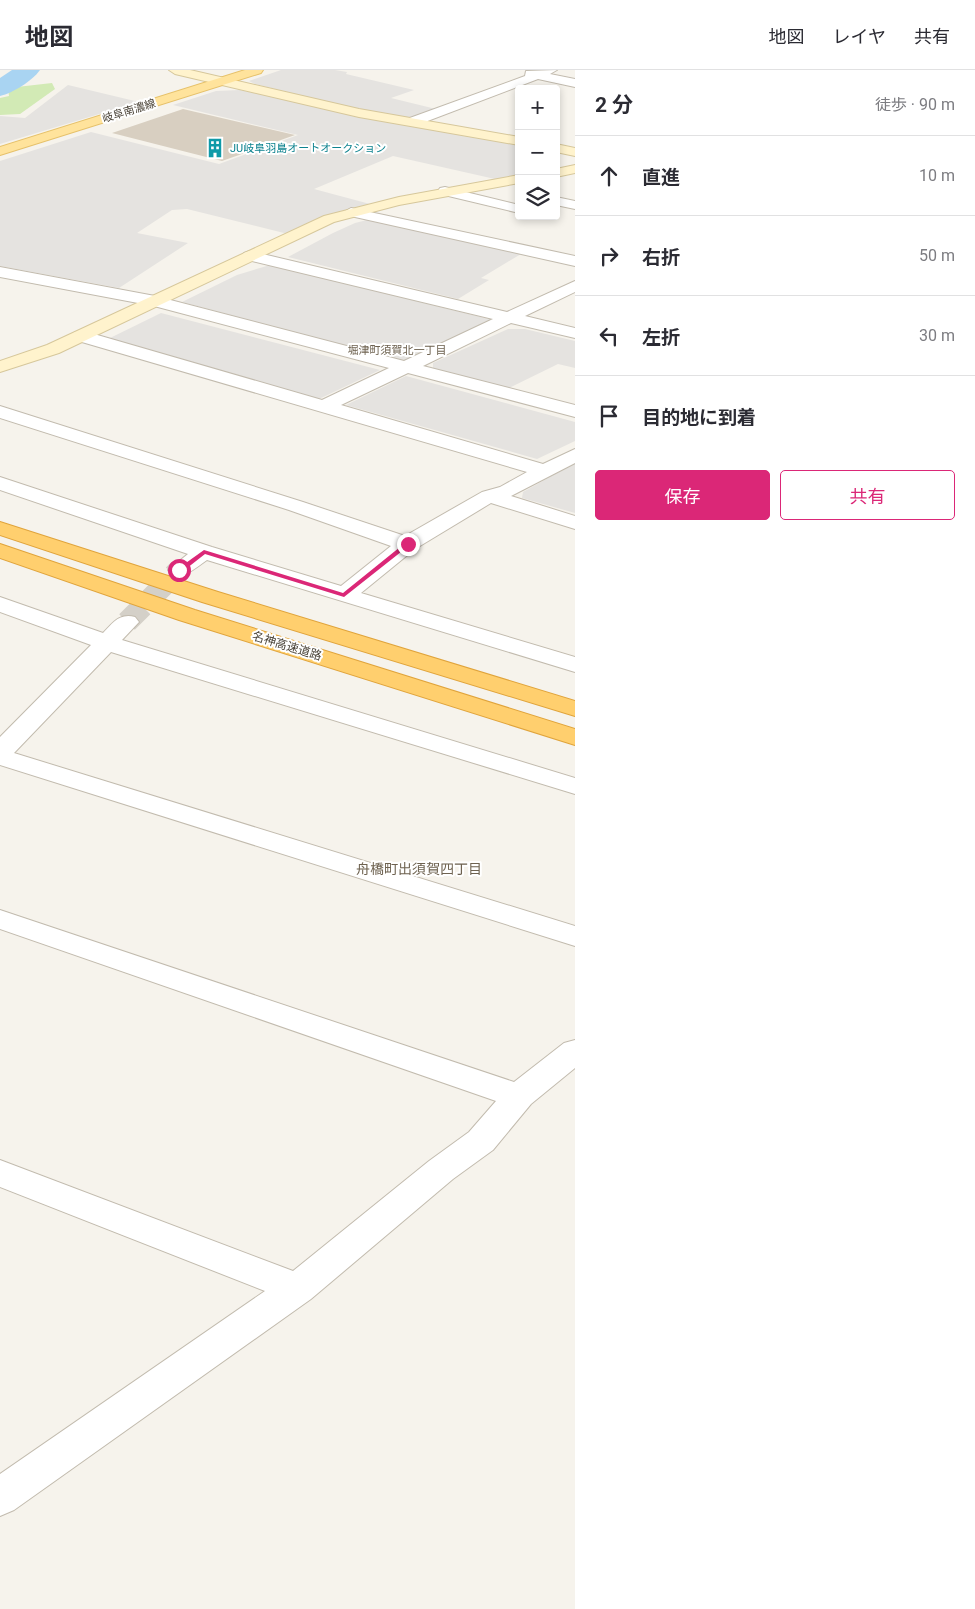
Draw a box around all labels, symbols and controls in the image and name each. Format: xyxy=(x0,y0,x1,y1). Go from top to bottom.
text: 地図 xyxy=(25,23,73,51)
text: 地図 xyxy=(769,26,805,47)
text: レイヤ xyxy=(833,26,886,47)
text: 共有 xyxy=(914,26,950,47)
map controls xyxy=(515,85,560,220)
button: + xyxy=(515,85,560,130)
text: 2 分 xyxy=(595,93,633,117)
text: 徒歩 · 90 m xyxy=(875,95,955,114)
street label: 岐阜南濃線 xyxy=(101,97,157,125)
button: − xyxy=(515,130,560,175)
building icon: JU岐阜羽島オートオークション xyxy=(204,137,226,159)
place label: JU岐阜羽島オートオークション xyxy=(230,142,386,155)
icon: ahead xyxy=(595,162,623,190)
text: 直進 xyxy=(642,166,680,189)
text: 10 m xyxy=(919,166,955,185)
button: layers xyxy=(515,175,560,220)
icon: right xyxy=(595,242,623,270)
text: 右折 xyxy=(642,246,680,269)
text: 50 m xyxy=(919,246,955,265)
icon: left xyxy=(595,322,623,350)
text: 左折 xyxy=(642,326,680,349)
text: 30 m xyxy=(919,326,955,345)
district label: 堀津町須賀北一丁目 xyxy=(348,344,447,357)
icon: arrive xyxy=(595,402,623,430)
text: 目的地に到着 xyxy=(642,406,756,429)
button: 保存 xyxy=(595,470,770,520)
button: 共有 xyxy=(780,470,955,520)
route end xyxy=(397,533,420,556)
route start xyxy=(168,559,191,582)
street label: 名神高速道路 xyxy=(251,629,323,663)
district label: 舟橋町出須賀四丁目 xyxy=(356,861,482,877)

